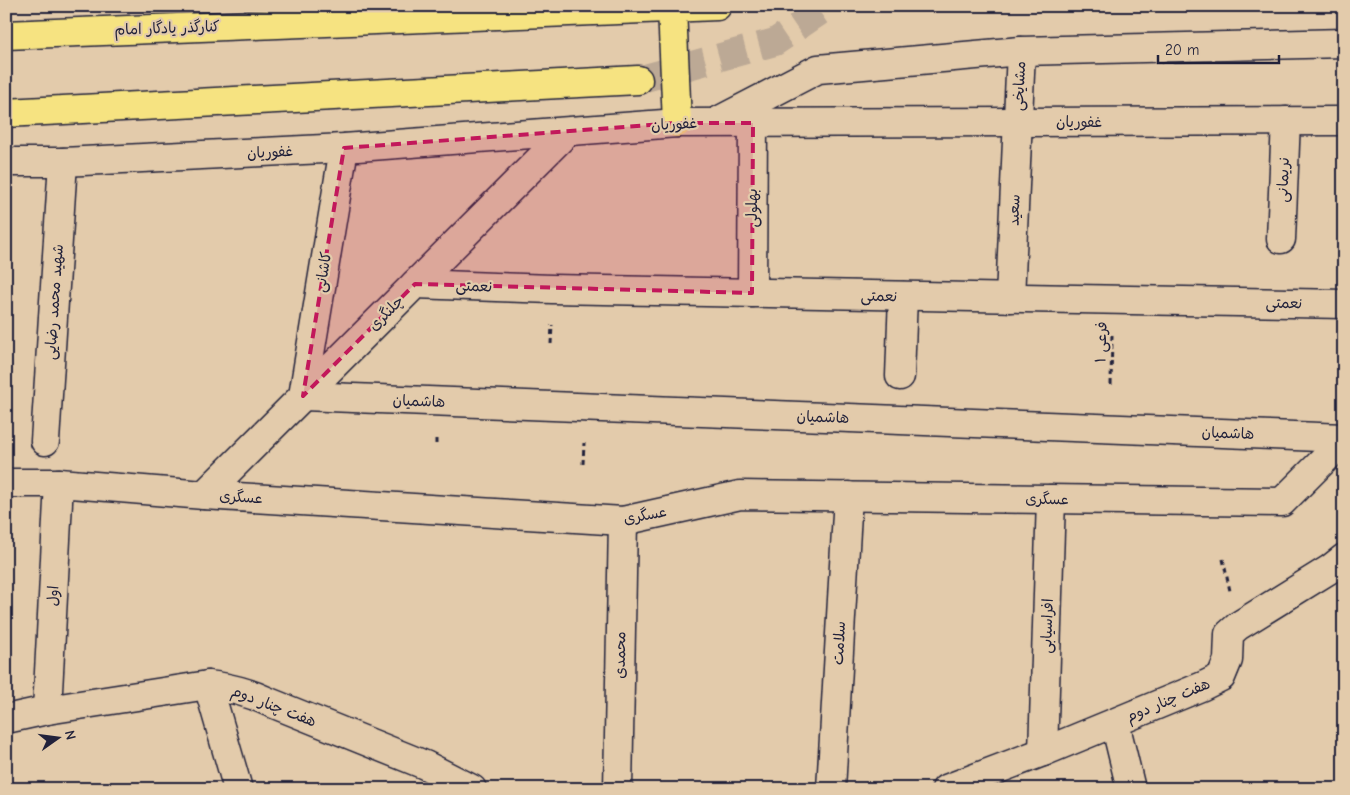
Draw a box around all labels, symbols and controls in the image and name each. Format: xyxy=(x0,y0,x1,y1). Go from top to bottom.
street label: کنارگذر یادگار امام xyxy=(114,17,220,41)
scale bar xyxy=(1158,32,1279,64)
text: 20 m xyxy=(1165,41,1199,59)
street label: مشایخی xyxy=(1009,61,1030,111)
street label: غفوریان xyxy=(1056,113,1102,131)
street label: غفوریان xyxy=(650,114,698,134)
street label: غفوریان xyxy=(246,142,294,162)
street label: نریمانی xyxy=(1273,157,1294,203)
street label: بهلولی xyxy=(743,188,762,228)
street label: سعید xyxy=(1004,194,1024,226)
street label: شهید محمد رضایی xyxy=(41,244,68,361)
street label: کاشانی xyxy=(311,250,336,294)
street label: نعمتی xyxy=(455,276,493,297)
street label: نعمتی xyxy=(861,287,897,306)
street label: چلنگری xyxy=(365,292,408,335)
street label: نعمتی xyxy=(1266,294,1302,313)
street label: فرعی ۱ xyxy=(1091,321,1112,363)
street label: هاشمیان xyxy=(392,391,446,411)
street label: هاشمیان xyxy=(796,407,850,427)
street label: هاشمیان xyxy=(1201,423,1255,443)
street label: عسگری xyxy=(219,487,263,507)
street label: عسگری xyxy=(1025,490,1069,508)
street label: عسگری xyxy=(622,502,668,528)
street label: اول xyxy=(43,585,63,607)
street label: افراسیابی xyxy=(1037,598,1058,654)
street label: سلامت xyxy=(829,621,849,665)
street label: محمدی xyxy=(611,631,629,679)
street label: هفت چنار دوم xyxy=(1123,674,1214,728)
street label: هفت چنار دوم xyxy=(228,682,319,733)
north arrow xyxy=(32,712,82,762)
text: N xyxy=(61,728,79,741)

